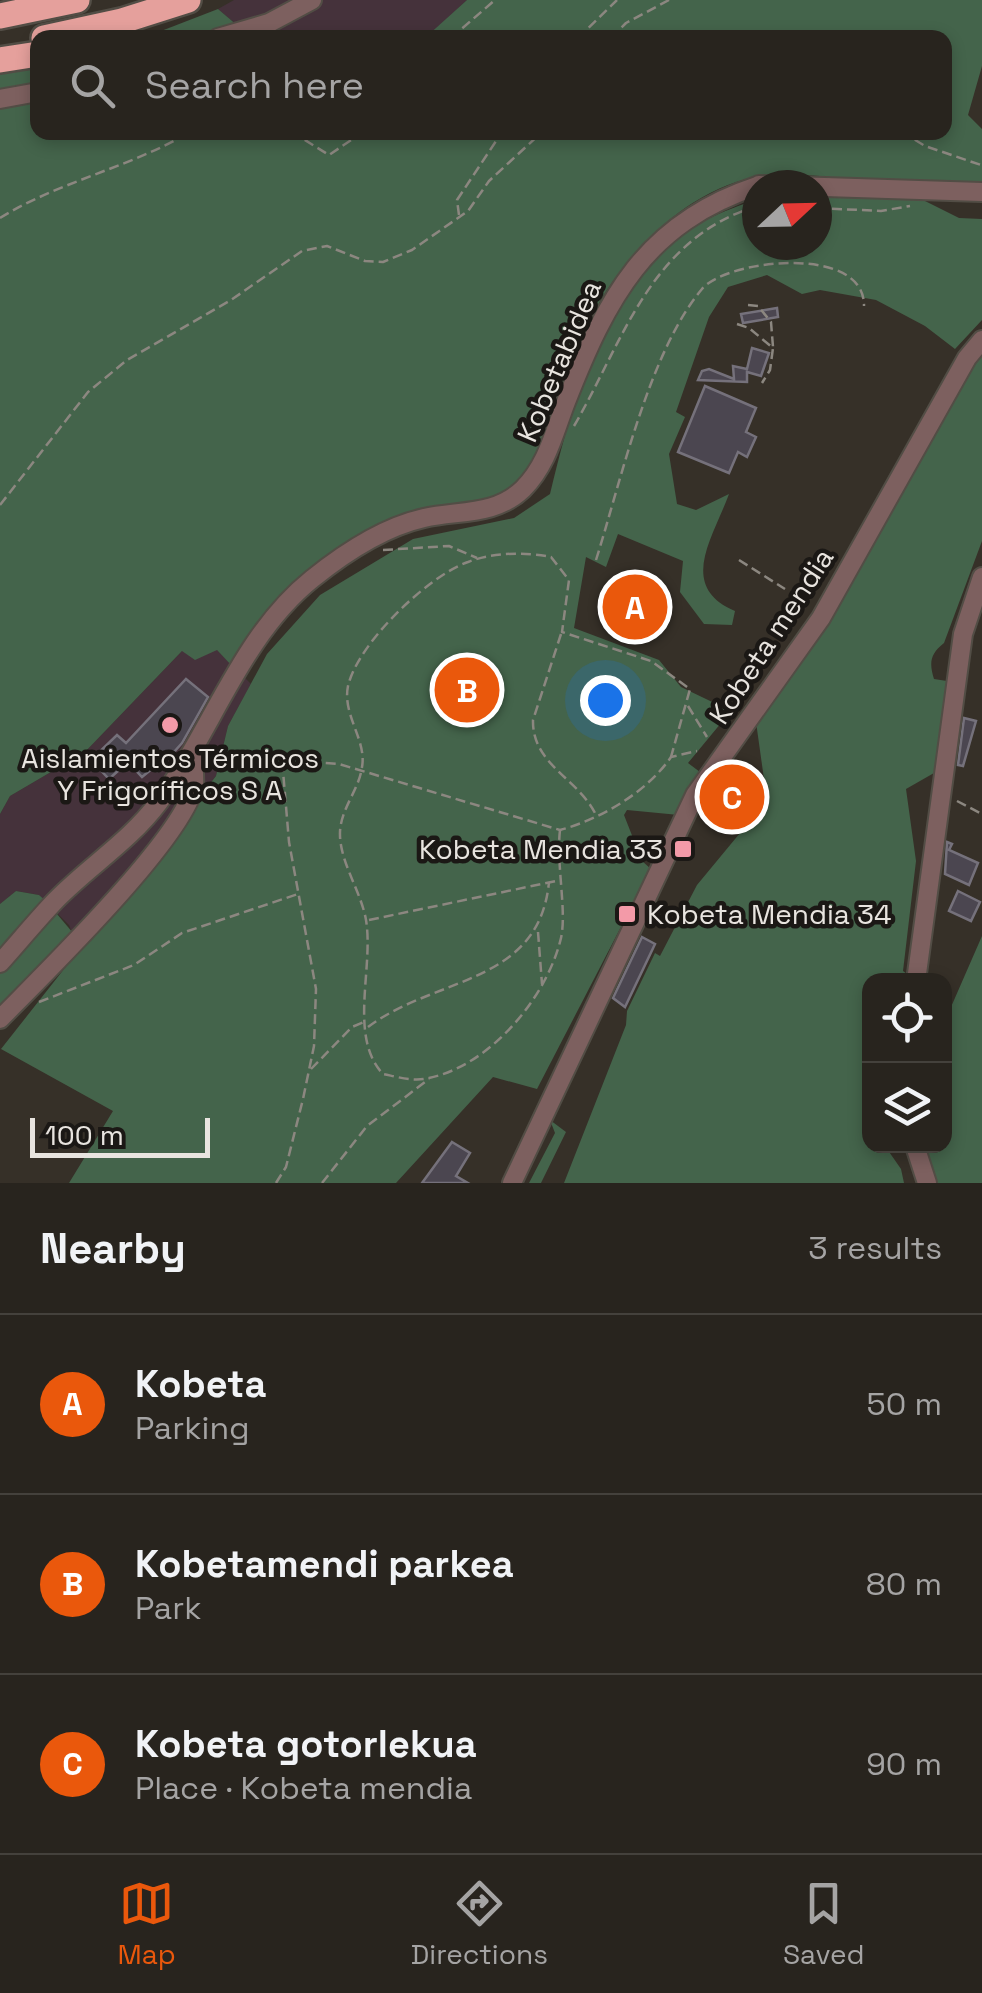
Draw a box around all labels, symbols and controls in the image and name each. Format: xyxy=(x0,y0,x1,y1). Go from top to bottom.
search box xyxy=(30,30,952,140)
icon: search xyxy=(65,58,120,113)
text: Search here xyxy=(145,61,364,109)
north arrow xyxy=(742,170,832,260)
street label: Kobetabidea xyxy=(509,275,609,447)
street label: Kobeta mendia xyxy=(701,541,841,731)
pin: A xyxy=(602,570,668,644)
pin: B xyxy=(434,652,500,728)
your location xyxy=(580,675,631,726)
marker: Aislamientos Térmicos Y Frigoríficos S A xyxy=(159,714,181,736)
place label: Aislamientos Térmicos Y Frigoríficos S A xyxy=(21,740,319,808)
pin: C xyxy=(700,760,764,834)
place label: Kobeta Mendia 33 xyxy=(419,831,663,867)
marker: Kobeta Mendia 33 xyxy=(672,838,694,860)
place label: Kobeta Mendia 34 xyxy=(647,896,892,932)
marker: Kobeta Mendia 34 xyxy=(616,903,638,925)
map controls xyxy=(862,973,952,1153)
button: locate xyxy=(862,973,952,1063)
button: layers xyxy=(862,1063,952,1153)
scale bar xyxy=(30,1113,210,1158)
text: 100 m xyxy=(45,1117,124,1153)
text: Nearby xyxy=(40,1222,186,1275)
text: 3 results xyxy=(808,1228,942,1268)
text: Kobeta xyxy=(135,1360,266,1408)
text: A xyxy=(62,1384,83,1424)
text: 50 m xyxy=(867,1384,942,1424)
text: Parking xyxy=(135,1408,250,1448)
text: Kobetamendi parkea xyxy=(135,1540,514,1588)
text: B xyxy=(62,1564,83,1604)
text: 80 m xyxy=(866,1564,942,1604)
text: Park xyxy=(135,1588,202,1628)
text: Kobeta gotorlekua xyxy=(135,1720,477,1768)
text: C xyxy=(62,1744,83,1784)
text: 90 m xyxy=(866,1744,942,1784)
text: Place · Kobeta mendia xyxy=(135,1768,472,1808)
tab: Map xyxy=(117,1876,176,1972)
tab: Directions xyxy=(411,1876,548,1972)
tab: Saved xyxy=(783,1876,865,1972)

